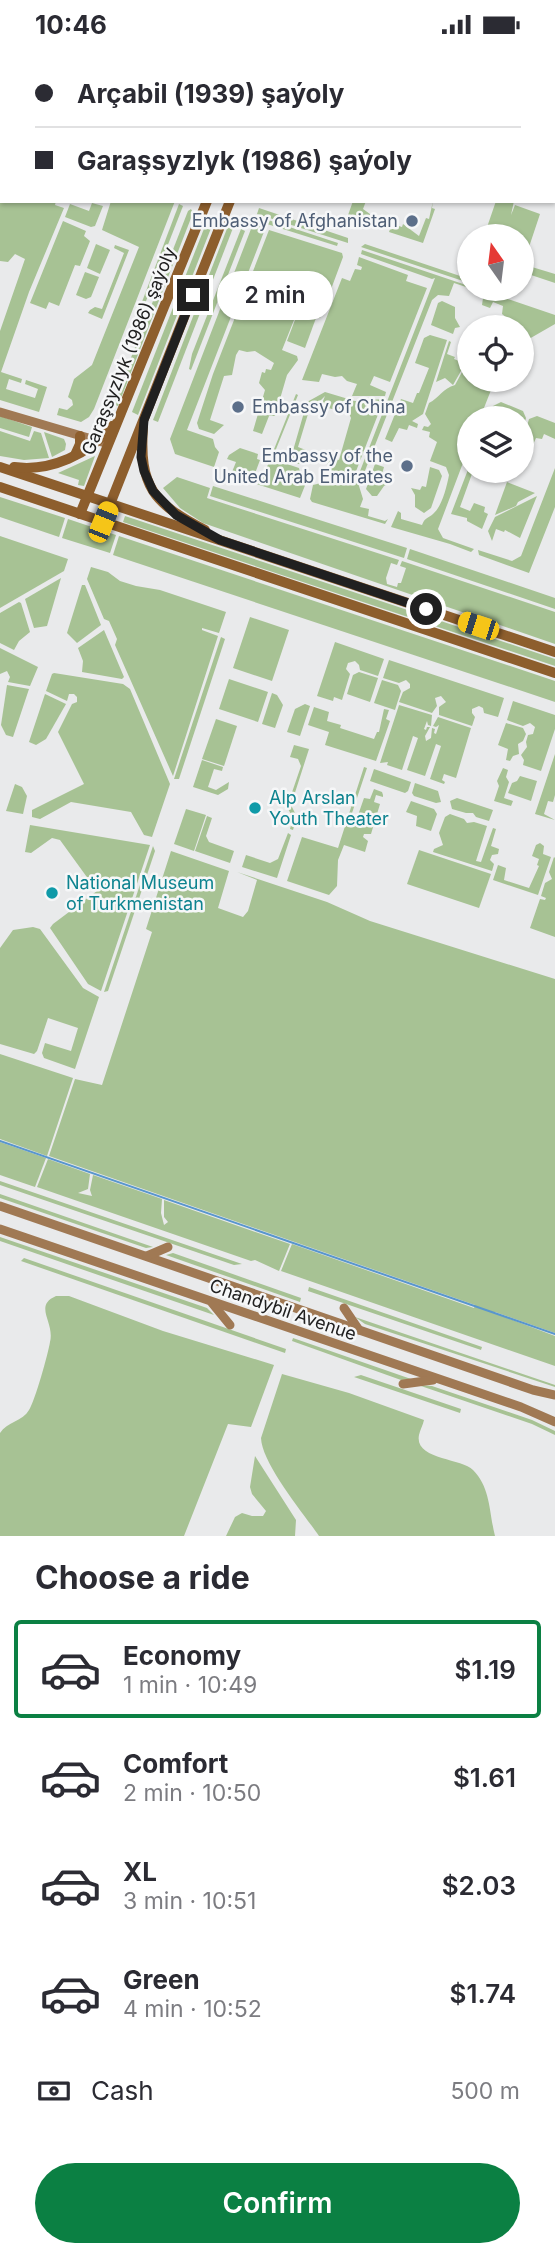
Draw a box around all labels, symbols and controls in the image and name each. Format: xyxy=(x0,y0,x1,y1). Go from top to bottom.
text: 10:46 xyxy=(35,9,107,40)
text: Arçabil (1939) şaýoly xyxy=(77,78,344,109)
text: Garaşsyzlyk (1986) şaýoly xyxy=(77,145,412,176)
place label: Embassy of Afghanistan xyxy=(192,210,398,231)
marker: Embassy of Afghanistan xyxy=(404,213,420,229)
north arrow xyxy=(457,224,534,301)
map controls xyxy=(457,224,534,483)
street label: Garaşsyzlyk (1986) şaýoly xyxy=(77,244,180,458)
callout: 2 min xyxy=(218,271,333,319)
route end xyxy=(177,279,209,311)
text: 2 min xyxy=(245,281,305,309)
button: locate xyxy=(457,315,534,392)
place label: Embassy of China xyxy=(252,396,405,417)
marker: Embassy of China xyxy=(230,399,246,415)
button: layers xyxy=(457,406,534,483)
place label: Embassy of the United Arab Emirates xyxy=(213,445,393,487)
marker: Embassy of the United Arab Emirates xyxy=(399,458,415,474)
car xyxy=(86,499,121,545)
route start xyxy=(410,593,442,625)
car xyxy=(455,610,502,642)
place label: Alp Arslan Youth Theater xyxy=(269,787,389,829)
marker: Alp Arslan Youth Theater xyxy=(247,800,263,816)
place label: National Museum of Turkmenistan xyxy=(66,872,214,914)
marker: National Museum of Turkmenistan xyxy=(44,885,60,901)
street label: Chandybil Avenue xyxy=(207,1275,359,1345)
text: Choose a ride xyxy=(35,1558,250,1597)
icon: car xyxy=(39,1638,102,1701)
text: Economy xyxy=(123,1640,241,1671)
text: $1.19 xyxy=(454,1654,516,1685)
text: 1 min · 10:49 xyxy=(123,1671,257,1699)
icon: car xyxy=(39,1746,102,1809)
text: Comfort xyxy=(123,1748,228,1779)
text: $1.61 xyxy=(453,1762,516,1793)
text: 2 min · 10:50 xyxy=(123,1779,261,1807)
icon: car xyxy=(39,1854,102,1917)
text: XL xyxy=(123,1856,157,1887)
text: $2.03 xyxy=(442,1870,516,1901)
text: 3 min · 10:51 xyxy=(123,1887,256,1915)
icon: car xyxy=(39,1962,102,2025)
text: Green xyxy=(123,1964,200,1995)
text: $1.74 xyxy=(450,1978,516,2009)
text: 4 min · 10:52 xyxy=(123,1995,262,2023)
icon: cash xyxy=(35,2072,73,2110)
text: Cash xyxy=(91,2075,154,2106)
text: 500 m xyxy=(450,2077,520,2105)
button: Confirm xyxy=(35,2163,520,2243)

